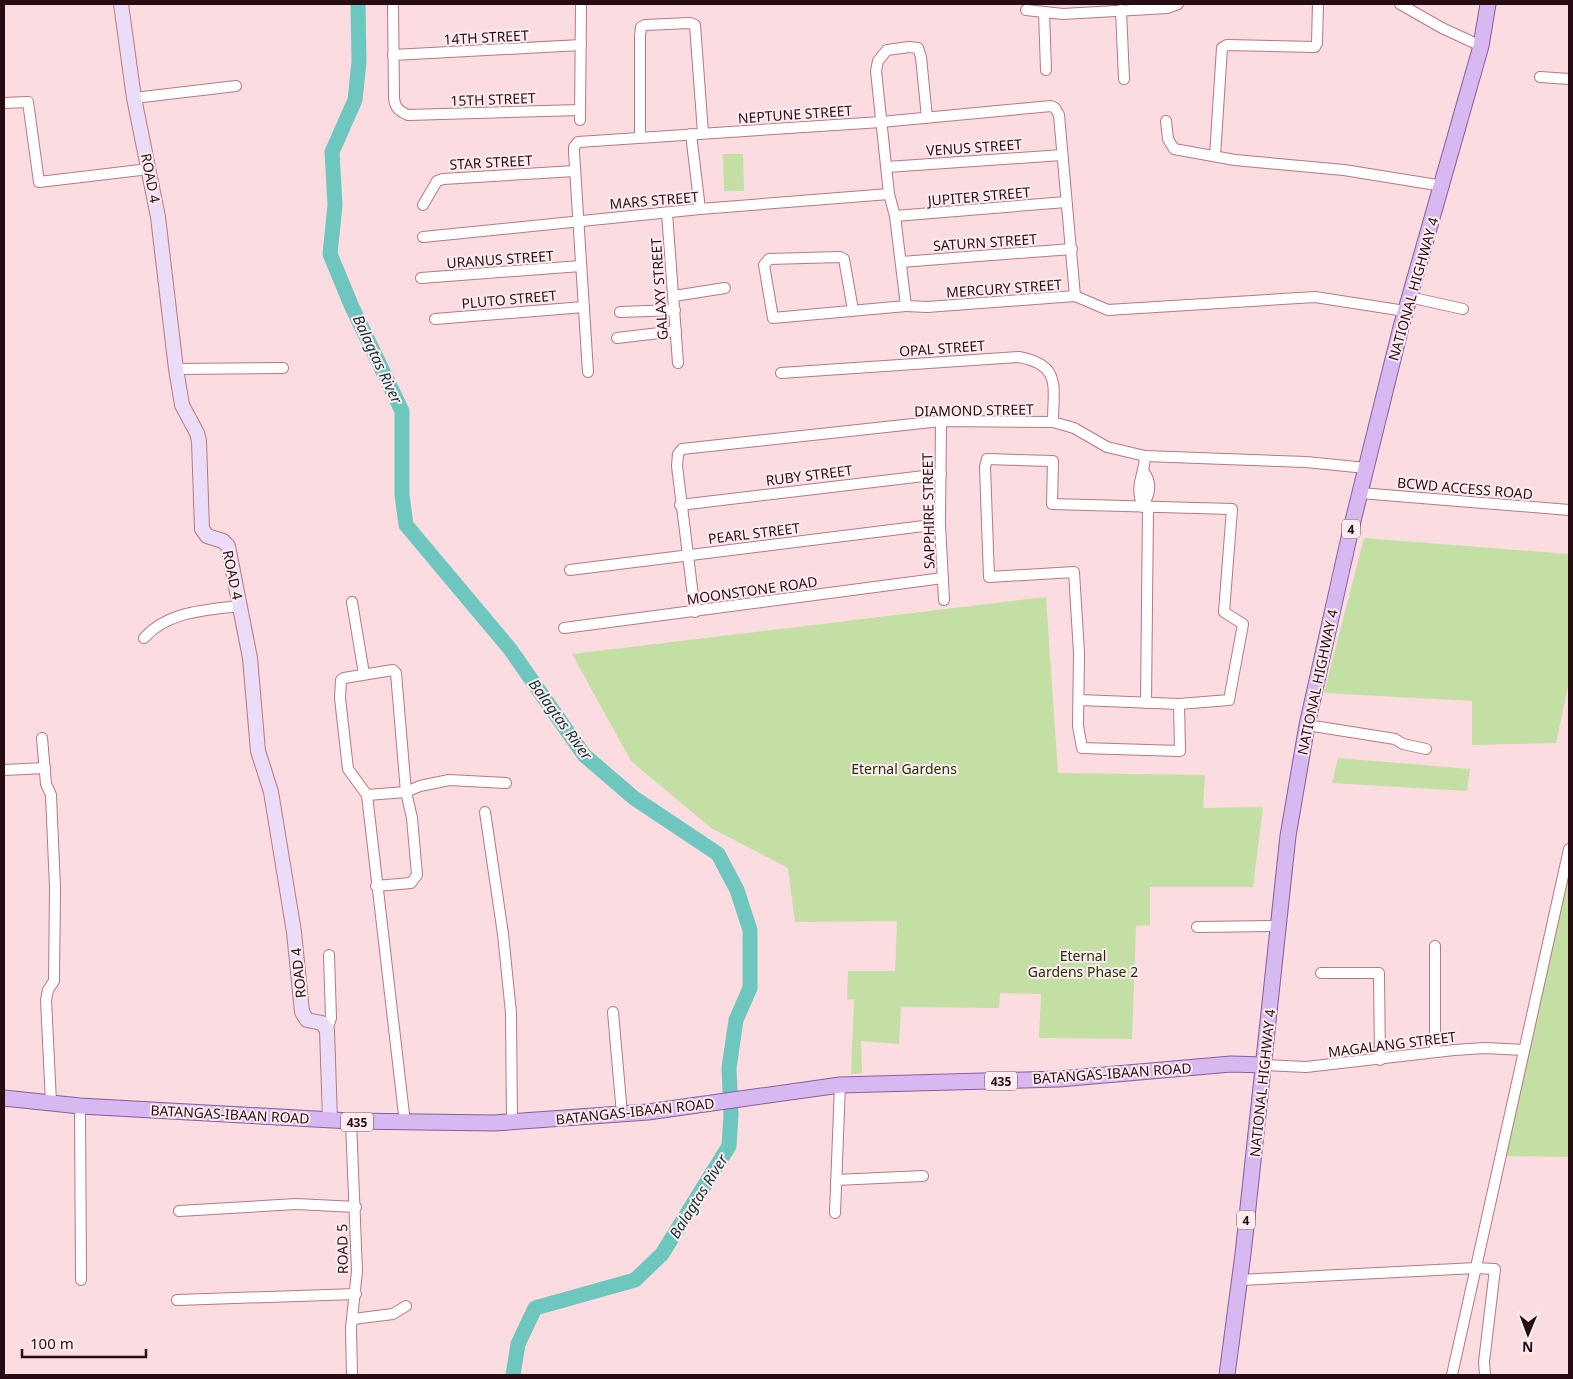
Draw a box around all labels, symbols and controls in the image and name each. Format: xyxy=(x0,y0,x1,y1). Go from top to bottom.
street label: 14TH STREET xyxy=(443,25,529,49)
street label: 15TH STREET xyxy=(450,88,536,110)
street label: NEPTUNE STREET xyxy=(737,101,853,127)
street label: VENUS STREET xyxy=(925,134,1023,160)
street label: STAR STREET xyxy=(449,150,533,174)
street label: ROAD 4 xyxy=(137,152,165,204)
street label: JUPITER STREET xyxy=(925,182,1031,210)
street label: MARS STREET xyxy=(609,187,699,213)
street label: NATIONAL HIGHWAY 4 xyxy=(1383,215,1443,363)
street label: SATURN STREET xyxy=(932,229,1038,255)
street label: GALAXY STREET xyxy=(646,237,672,341)
street label: URANUS STREET xyxy=(446,246,555,272)
street label: MERCURY STREET xyxy=(945,274,1063,302)
street label: PLUTO STREET xyxy=(461,285,558,313)
water label: Balagtas River xyxy=(349,312,408,407)
street label: OPAL STREET xyxy=(898,336,986,360)
street label: DIAMOND STREET xyxy=(914,399,1034,421)
street label: SAPPHIRE STREET xyxy=(917,452,939,569)
street label: RUBY STREET xyxy=(765,460,854,490)
street label: BCWD ACCESS ROAD xyxy=(1396,473,1534,503)
street label: PEARL STREET xyxy=(707,518,801,548)
road number: 4 xyxy=(1342,520,1360,538)
street label: ROAD 4 xyxy=(218,548,248,602)
street label: MOONSTONE ROAD xyxy=(685,571,819,609)
street label: NATIONAL HIGHWAY 4 xyxy=(1292,607,1342,757)
water label: Balagtas River xyxy=(525,675,598,764)
park label: Eternal Gardens xyxy=(851,759,957,778)
park label: Eternal Gardens Phase 2 xyxy=(1028,946,1138,981)
street label: ROAD 4 xyxy=(286,947,310,999)
street label: NATIONAL HIGHWAY 4 xyxy=(1245,1008,1279,1158)
street label: MAGALANG STREET xyxy=(1327,1027,1457,1061)
street label: BATANGAS-IBAAN ROAD xyxy=(1032,1058,1192,1088)
road number: 435 xyxy=(985,1072,1017,1090)
street label: BATANGAS-IBAAN ROAD xyxy=(555,1093,715,1129)
street label: BATANGAS-IBAAN ROAD xyxy=(150,1100,310,1128)
road number: 435 xyxy=(341,1112,373,1132)
water label: Balagtas River xyxy=(664,1149,732,1242)
road number: 4 xyxy=(1237,1210,1255,1230)
street label: ROAD 5 xyxy=(332,1224,352,1274)
north arrow xyxy=(1503,1309,1553,1359)
scale bar xyxy=(22,1326,146,1358)
text: 100 m xyxy=(30,1333,74,1353)
text: N xyxy=(1522,1338,1534,1357)

